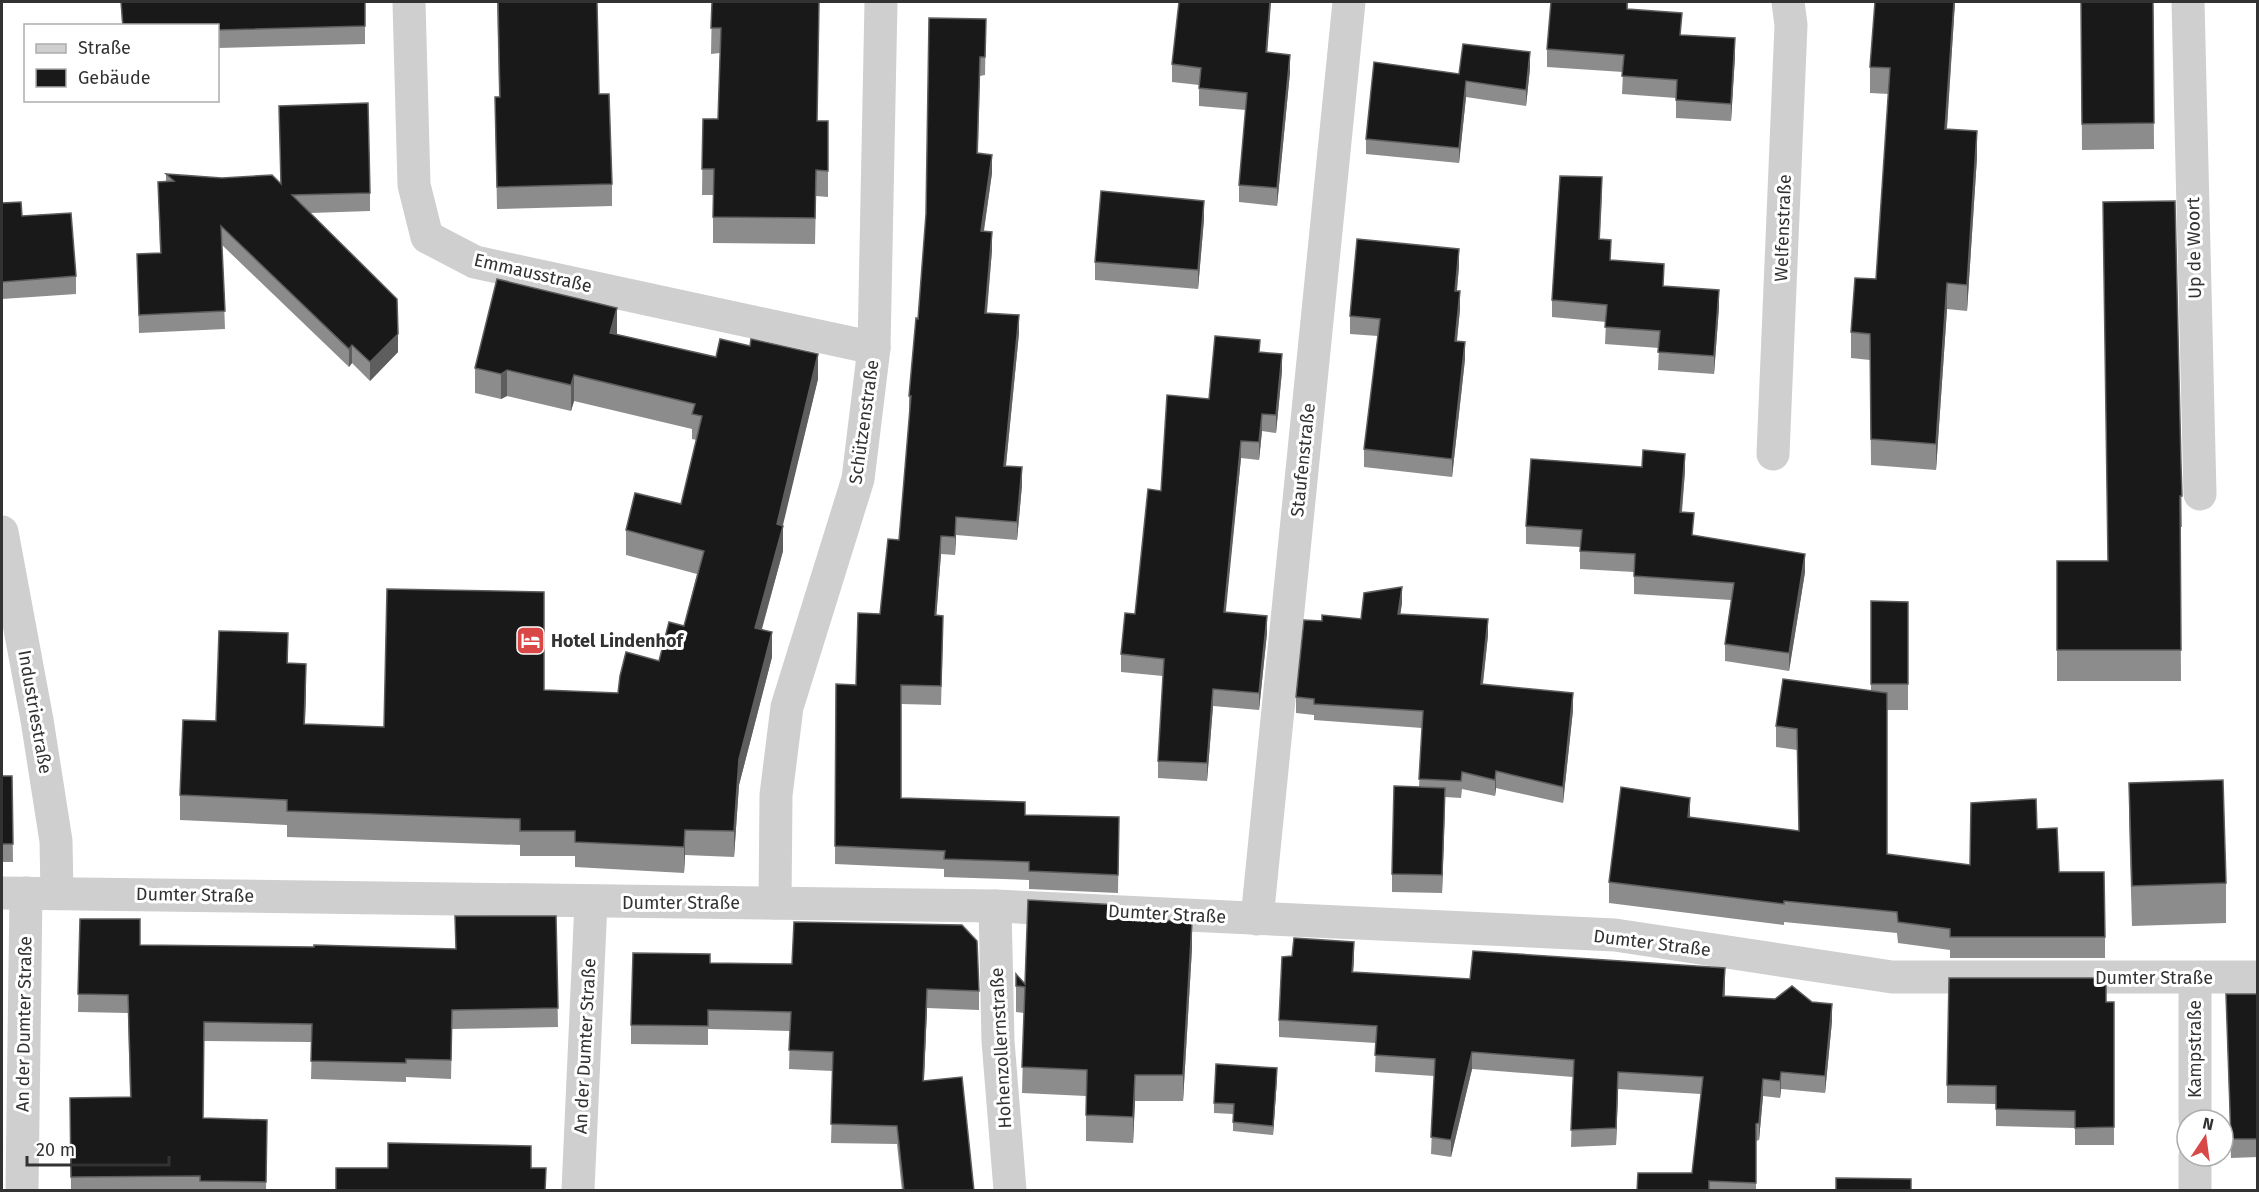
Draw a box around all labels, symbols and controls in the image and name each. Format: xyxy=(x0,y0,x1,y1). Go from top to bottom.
legend xyxy=(24,24,219,102)
text: Straße xyxy=(78,37,131,59)
text: Gebäude xyxy=(78,67,151,89)
street label: Welfenstraße xyxy=(1770,174,1796,282)
street label: Up de Woort xyxy=(2182,196,2206,299)
street label: Emmausstraße xyxy=(472,249,594,297)
street label: Schützenstraße xyxy=(844,358,884,486)
street label: Staufenstraße xyxy=(1286,402,1320,518)
hotel icon: Hotel Lindenhof xyxy=(514,625,546,657)
place label: Hotel Lindenhof xyxy=(551,630,684,652)
street label: Industriestraße xyxy=(13,648,57,776)
street label: Dumter Straße xyxy=(136,883,254,907)
street label: Dumter Straße xyxy=(622,892,740,914)
street label: Dumter Straße xyxy=(1107,900,1227,928)
street label: Dumter Straße xyxy=(1592,925,1712,961)
street label: An der Dumter Straße xyxy=(11,936,37,1112)
street label: An der Dumter Straße xyxy=(569,958,601,1134)
street label: Hohenzollernstraße xyxy=(986,967,1016,1129)
street label: Dumter Straße xyxy=(2095,967,2213,989)
street label: Kampstraße xyxy=(2184,1000,2206,1098)
north arrow xyxy=(2175,1108,2235,1168)
text: N xyxy=(2201,1113,2216,1134)
scale bar xyxy=(27,1129,170,1167)
text: 20 m xyxy=(36,1139,75,1161)

